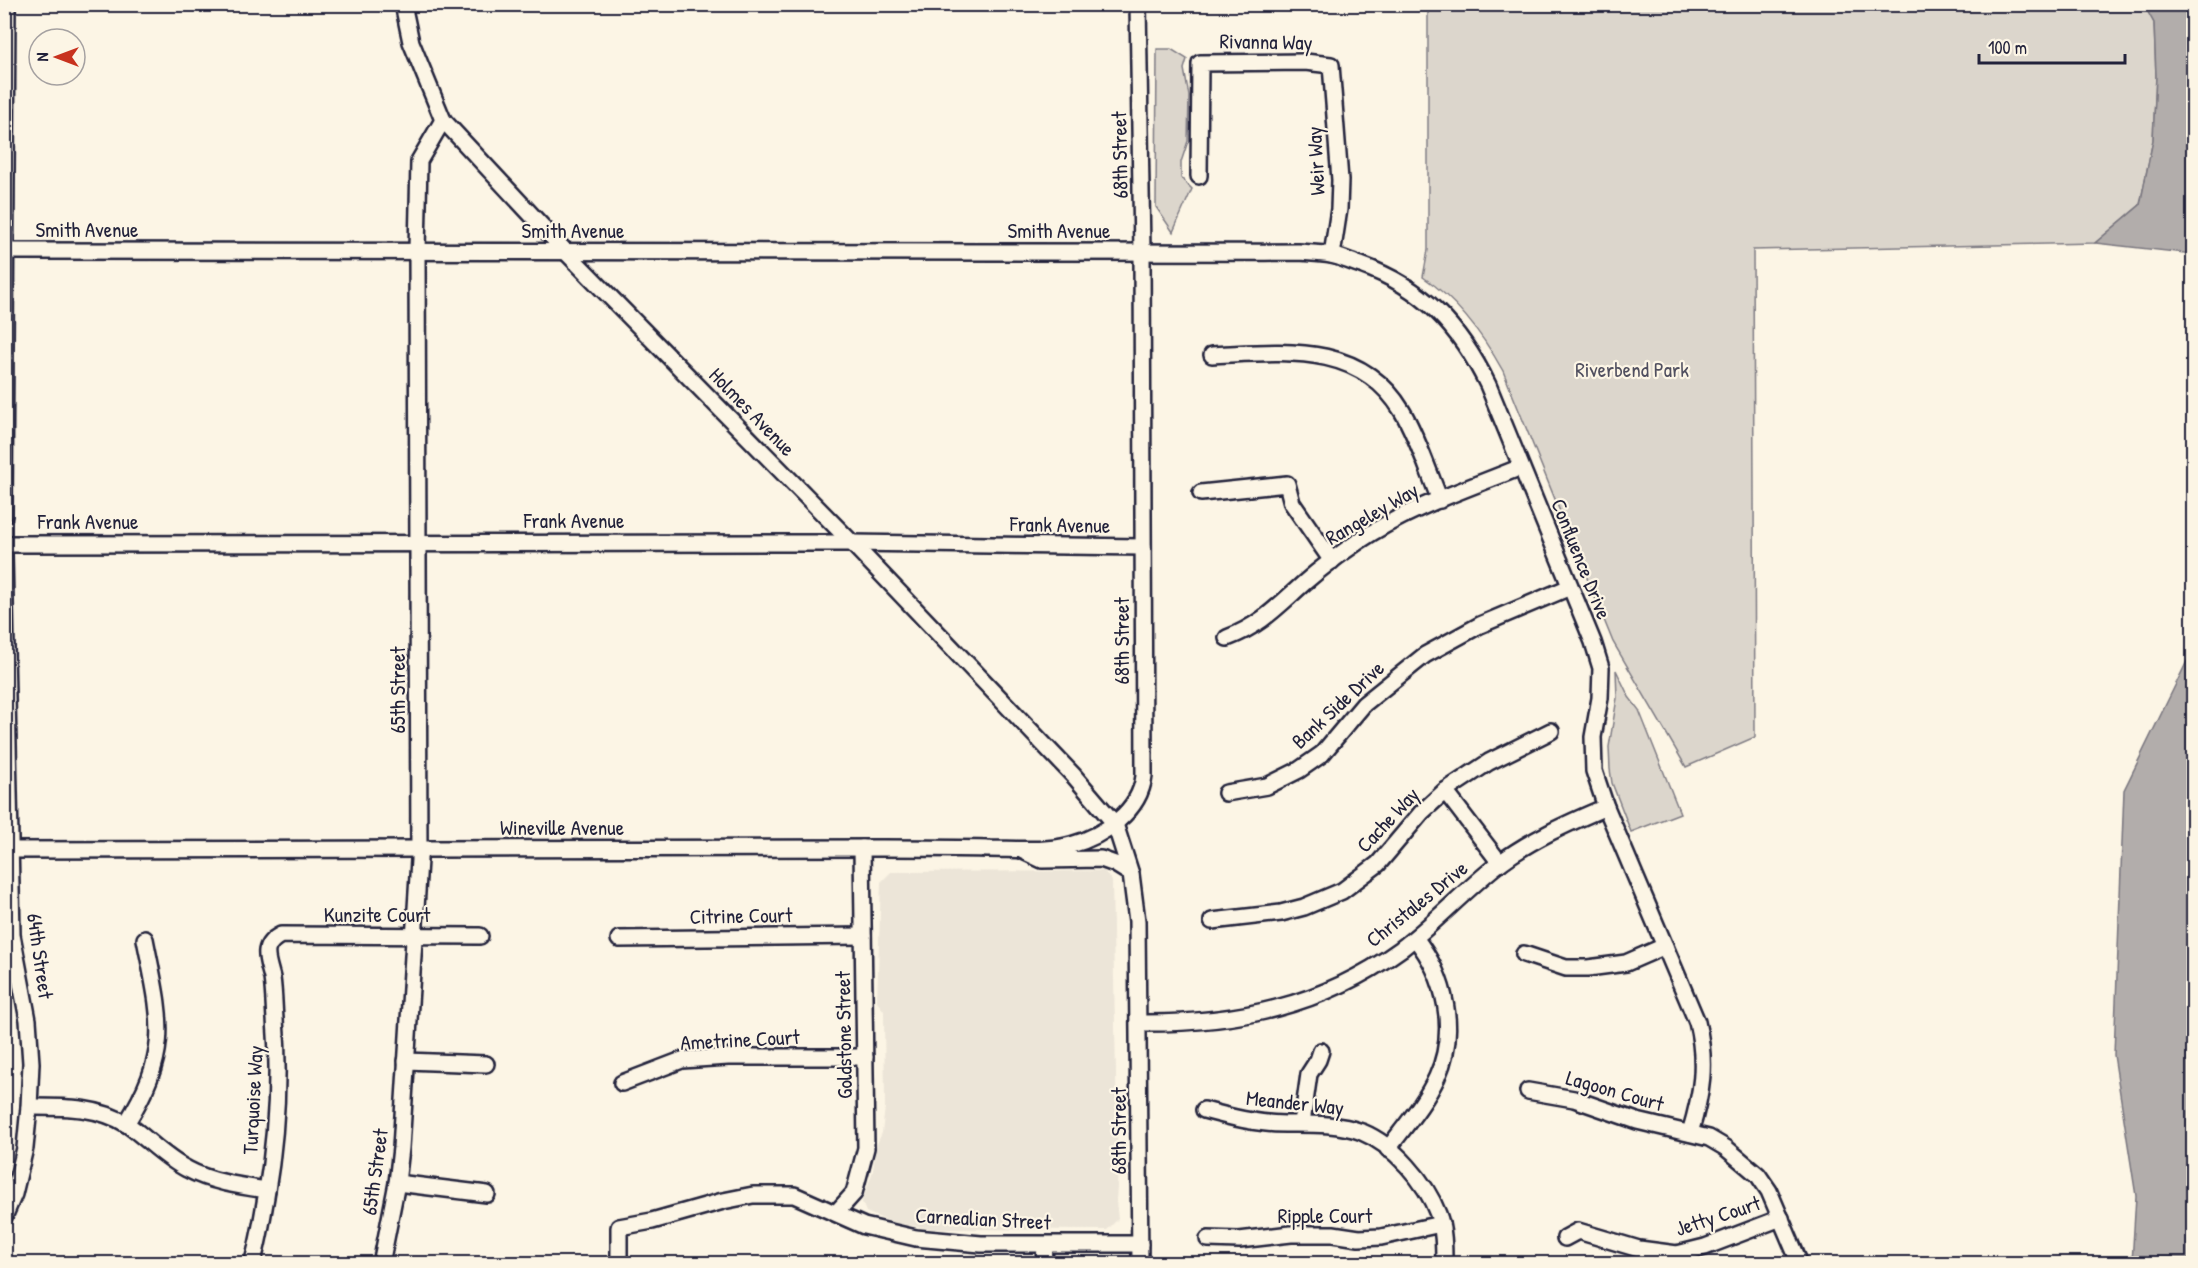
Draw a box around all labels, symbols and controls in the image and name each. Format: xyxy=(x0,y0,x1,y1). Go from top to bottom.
street label: Rivanna Way xyxy=(1219,26,1313,57)
north arrow xyxy=(27,27,87,87)
scale bar xyxy=(1979,27,2124,65)
text: 100 m xyxy=(1988,35,2027,60)
text: N xyxy=(31,52,53,61)
street label: 68th Street xyxy=(1104,110,1135,199)
street label: Weir Way xyxy=(1299,126,1332,196)
street label: Smith Avenue xyxy=(36,215,138,244)
street label: Smith Avenue xyxy=(522,216,624,245)
street label: Smith Avenue xyxy=(1008,216,1110,245)
park label: Riverbend Park xyxy=(1575,355,1689,384)
street label: Holmes Avenue xyxy=(703,361,802,462)
street label: Rangeley Way xyxy=(1320,475,1424,552)
street label: Confluence Drive xyxy=(1544,494,1619,623)
street label: Frank Avenue xyxy=(523,506,624,535)
street label: Frank Avenue xyxy=(37,507,138,536)
street label: Frank Avenue xyxy=(1009,509,1111,540)
street label: 68th Street xyxy=(1107,597,1136,685)
street label: 65th Street xyxy=(383,646,412,734)
street label: Bank Side Drive xyxy=(1285,654,1390,755)
street label: Cache Way xyxy=(1350,780,1426,859)
street label: Wineville Avenue xyxy=(500,813,624,842)
street label: Christales Drive xyxy=(1360,854,1474,954)
street label: Kunzite Court xyxy=(324,900,431,929)
street label: Citrine Court xyxy=(689,900,793,931)
street label: 64th Street xyxy=(20,911,61,1001)
street label: Goldstone Street xyxy=(828,970,859,1099)
street label: Ametrine Court xyxy=(680,1022,801,1057)
street label: Turquoise Way xyxy=(235,1045,270,1155)
street label: Lagoon Court xyxy=(1563,1063,1668,1118)
street label: Meander Way xyxy=(1245,1083,1345,1122)
street label: 68th Street xyxy=(1104,1087,1133,1175)
street label: 65th Street xyxy=(354,1126,395,1217)
street label: Jetty Court xyxy=(1672,1188,1765,1243)
street label: Carnealian Street xyxy=(915,1200,1052,1237)
street label: Ripple Court xyxy=(1278,1201,1373,1230)

